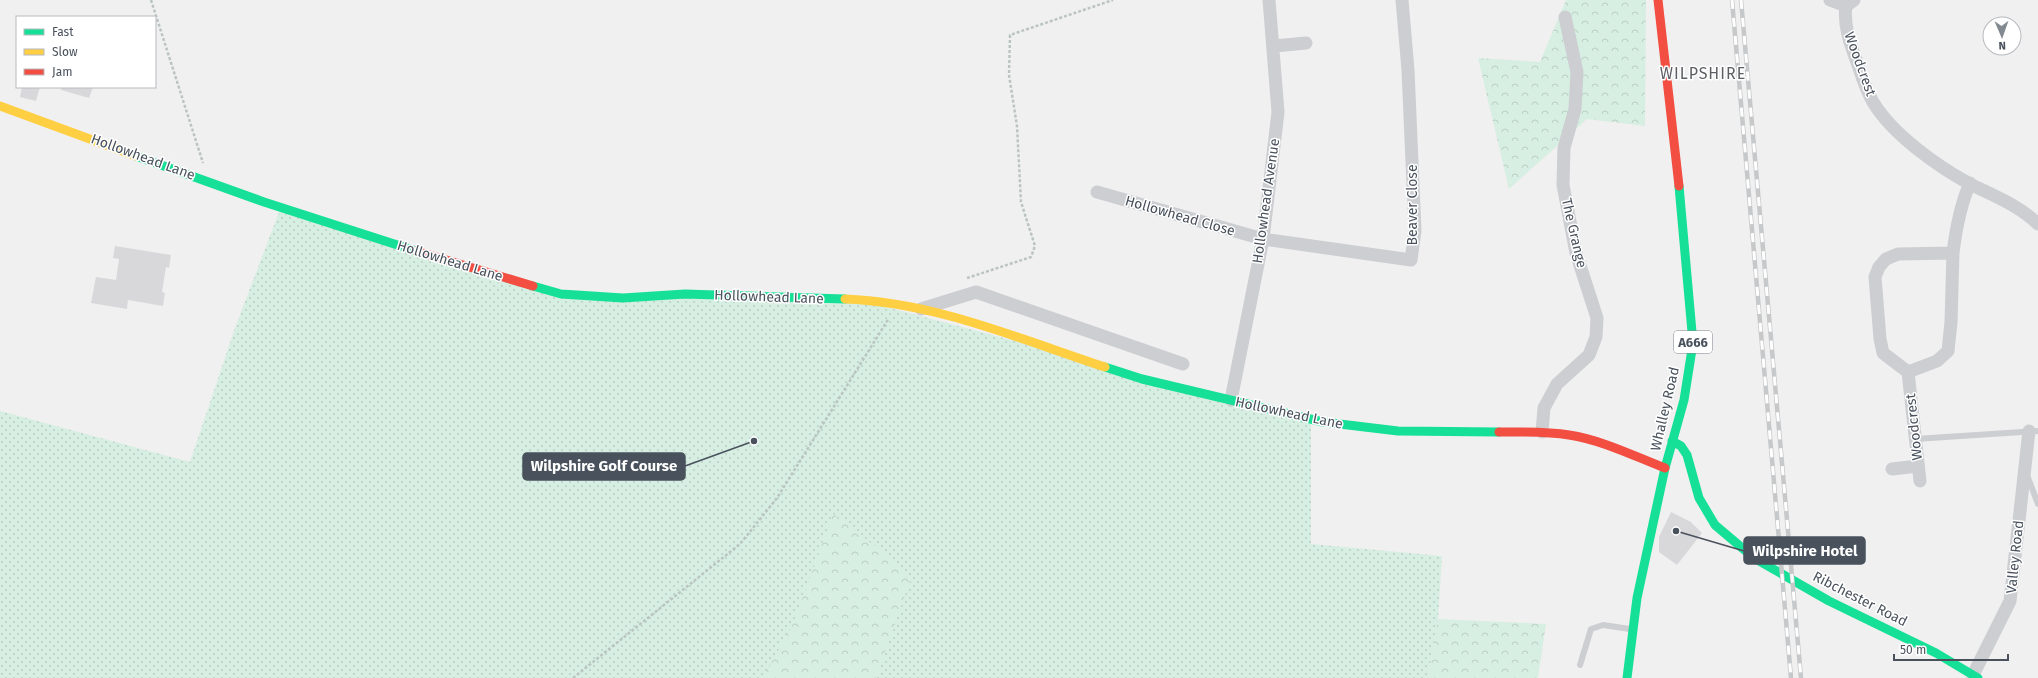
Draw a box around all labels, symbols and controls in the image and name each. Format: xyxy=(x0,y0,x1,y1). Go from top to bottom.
legend xyxy=(16,16,156,88)
north arrow xyxy=(1982,16,2022,56)
text: Fast xyxy=(52,25,74,39)
street label: Woodcrest xyxy=(1841,30,1880,99)
text: N xyxy=(1998,39,2006,52)
text: Slow xyxy=(52,45,78,59)
district label: WILPSHIRE xyxy=(1660,64,1746,83)
text: Jam xyxy=(52,65,72,79)
street label: Hollowhead Lane xyxy=(89,130,197,184)
street label: Hollowhead Avenue xyxy=(1249,137,1283,265)
street label: Beaver Close xyxy=(1404,164,1421,246)
street label: Hollowhead Close xyxy=(1123,192,1237,240)
street label: The Grange xyxy=(1558,196,1590,270)
street label: Hollowhead Lane xyxy=(395,237,505,285)
street label: Hollowhead Lane xyxy=(714,287,824,307)
road number: A666 xyxy=(1674,331,1712,353)
street label: Whalley Road xyxy=(1647,365,1683,453)
street label: Woodcrest xyxy=(1902,392,1926,461)
street label: Hollowhead Lane xyxy=(1234,393,1344,433)
callout: Wilpshire Golf Course xyxy=(523,453,685,480)
text: Wilpshire Golf Course xyxy=(531,457,677,475)
street label: Valley Road xyxy=(2003,520,2027,594)
callout: Wilpshire Hotel xyxy=(1744,537,1865,564)
text: Wilpshire Hotel xyxy=(1753,542,1858,560)
street label: Ribchester Road xyxy=(1810,568,1910,630)
scale bar xyxy=(1894,636,2008,662)
text: 50 m xyxy=(1900,643,1926,657)

